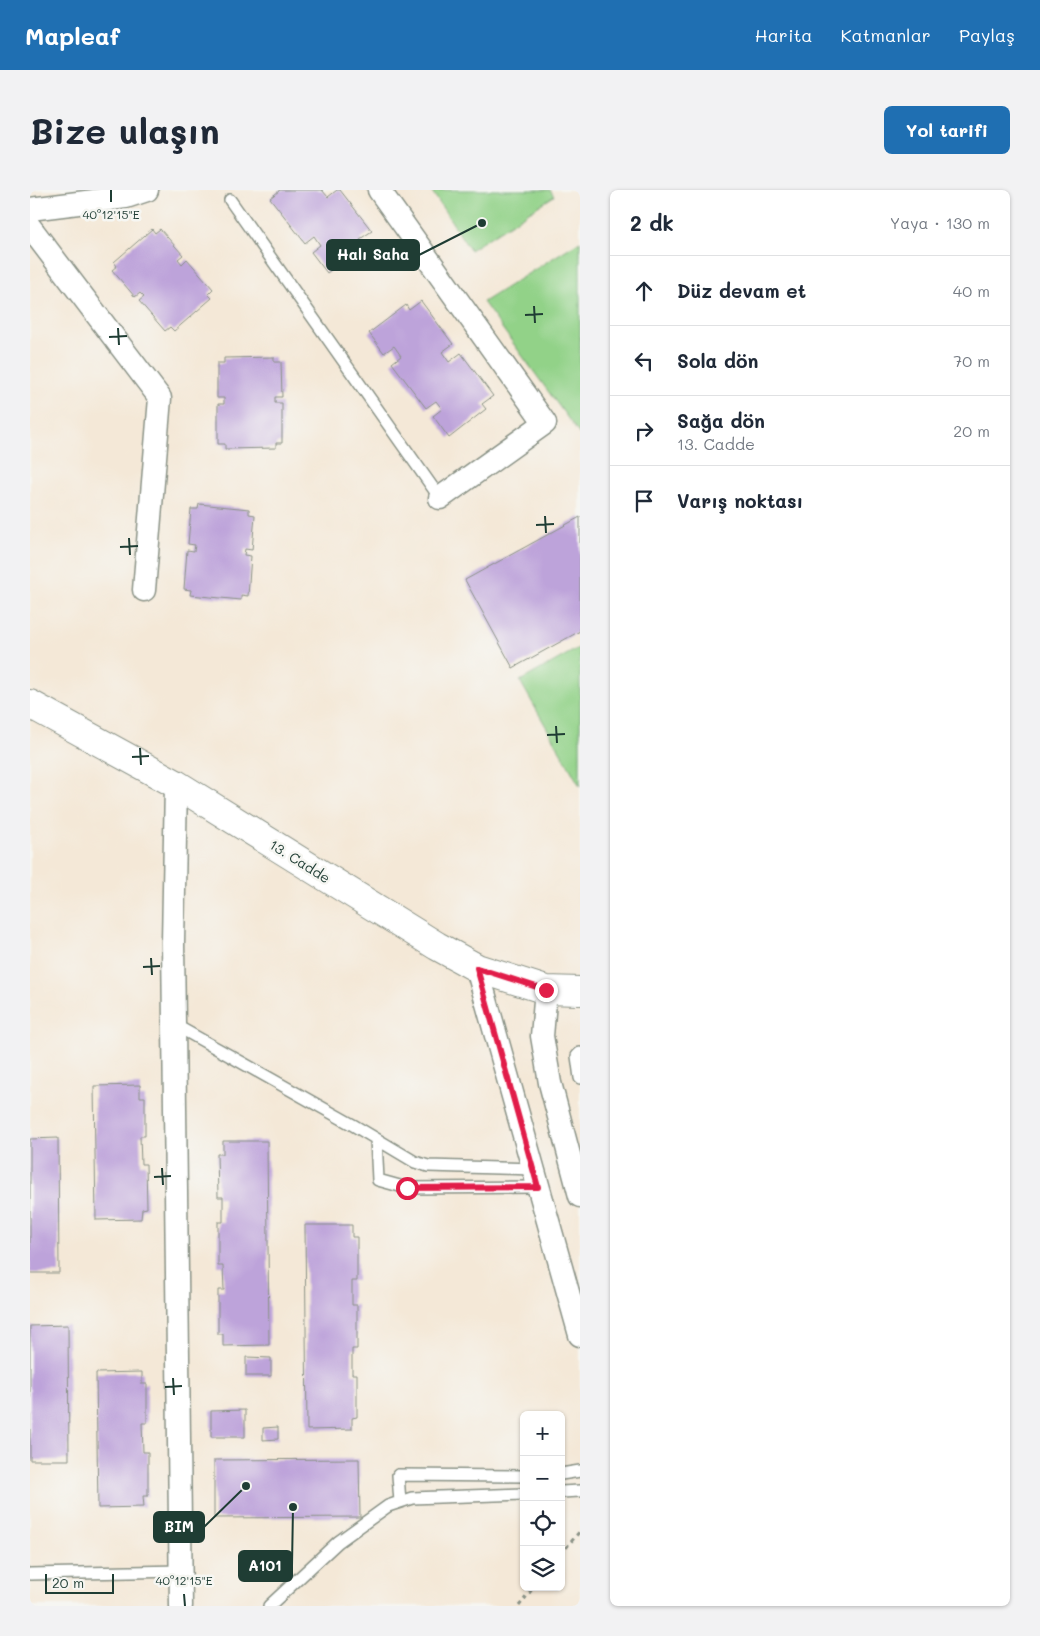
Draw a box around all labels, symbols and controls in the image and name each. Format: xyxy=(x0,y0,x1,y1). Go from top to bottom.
text: Mapleaf xyxy=(25,20,120,51)
text: Harita xyxy=(755,23,813,47)
text: Katmanlar xyxy=(841,23,931,47)
text: Paylaş xyxy=(959,23,1015,47)
button: Yol tarifi xyxy=(884,106,1010,154)
text: Bize ulaşın xyxy=(30,107,220,153)
text: 40°12'15"E xyxy=(82,206,140,222)
text: 2 dk xyxy=(630,209,674,236)
text: Yaya · 130 m xyxy=(890,212,990,233)
callout: Halı Saha xyxy=(327,240,419,270)
text: Halı Saha xyxy=(337,244,409,264)
icon: ahead xyxy=(630,277,658,305)
text: Düz devam et xyxy=(677,278,806,303)
text: 40 m xyxy=(953,280,990,301)
icon: left xyxy=(630,347,658,375)
text: Sola dön xyxy=(677,348,759,373)
text: 70 m xyxy=(953,350,990,371)
text: Sağa dön xyxy=(677,408,765,433)
icon: right xyxy=(630,417,658,445)
text: 20 m xyxy=(953,420,990,441)
text: 13. Cadde xyxy=(677,433,755,454)
icon: arrive xyxy=(630,487,658,515)
text: Varış noktası xyxy=(677,488,803,513)
street label: 13. Cadde xyxy=(266,835,334,887)
route end xyxy=(535,979,558,1002)
route start xyxy=(396,1177,419,1200)
map controls xyxy=(520,1411,565,1591)
button: + xyxy=(520,1411,565,1456)
button: − xyxy=(520,1456,565,1501)
button: locate xyxy=(520,1501,565,1546)
callout: BIM xyxy=(154,1512,204,1542)
text: BIM xyxy=(164,1516,194,1536)
button: layers xyxy=(520,1546,565,1591)
callout: A101 xyxy=(239,1551,292,1581)
text: A101 xyxy=(248,1555,282,1575)
scale bar xyxy=(45,1571,114,1594)
text: 40°12'15"E xyxy=(155,1572,213,1588)
text: 20 m xyxy=(52,1573,84,1592)

